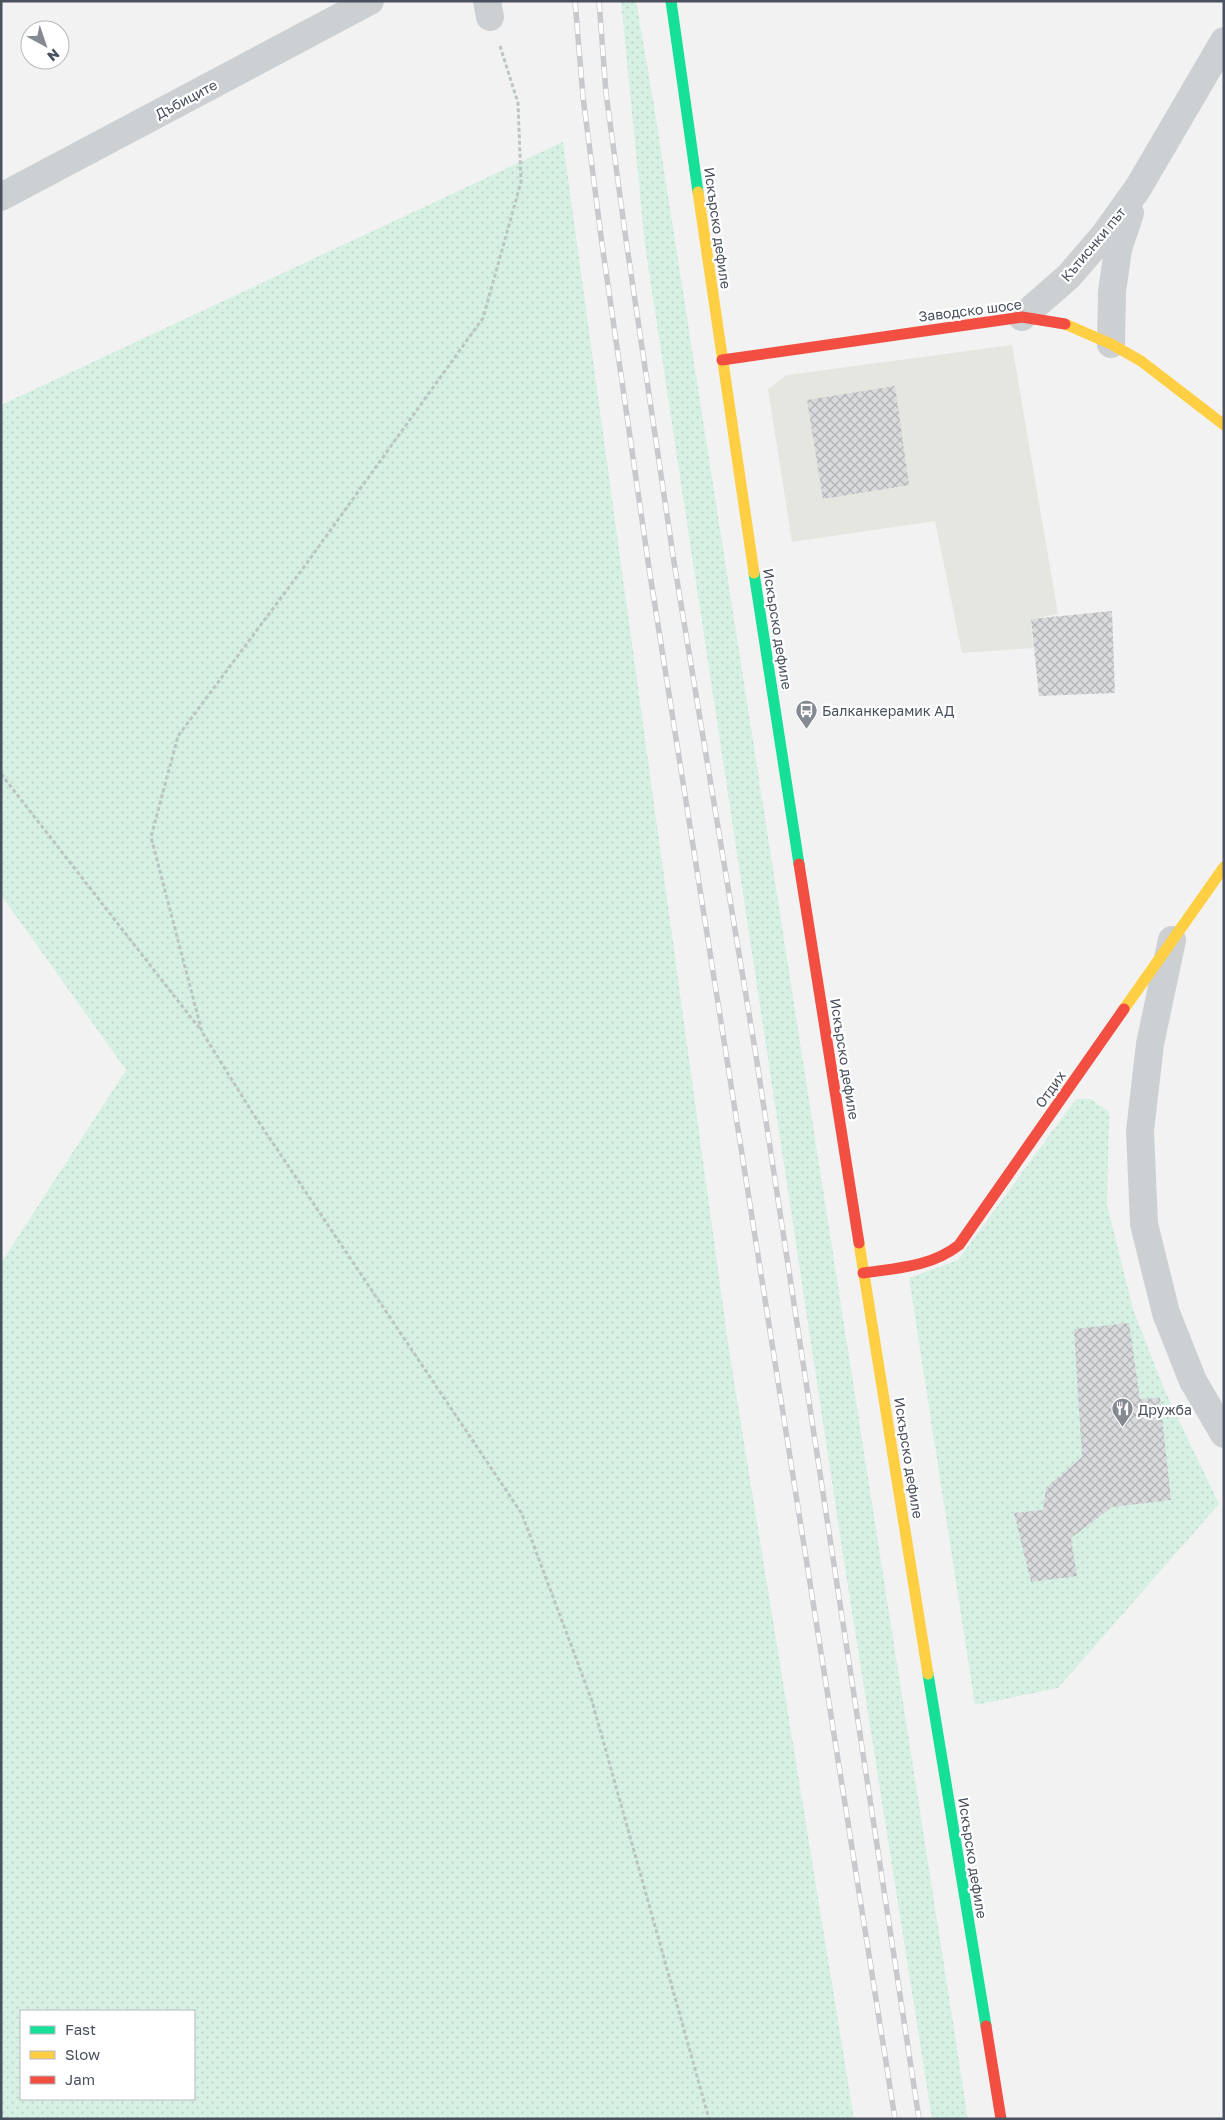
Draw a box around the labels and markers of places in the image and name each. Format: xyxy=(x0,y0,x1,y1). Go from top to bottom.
bus stop icon: Балканкерамик АД xyxy=(794,698,818,729)
place label: Балканкерамик АД xyxy=(822,702,954,719)
restaurant icon: Дружба xyxy=(1110,1397,1134,1428)
place label: Дружба xyxy=(1138,1401,1192,1418)

